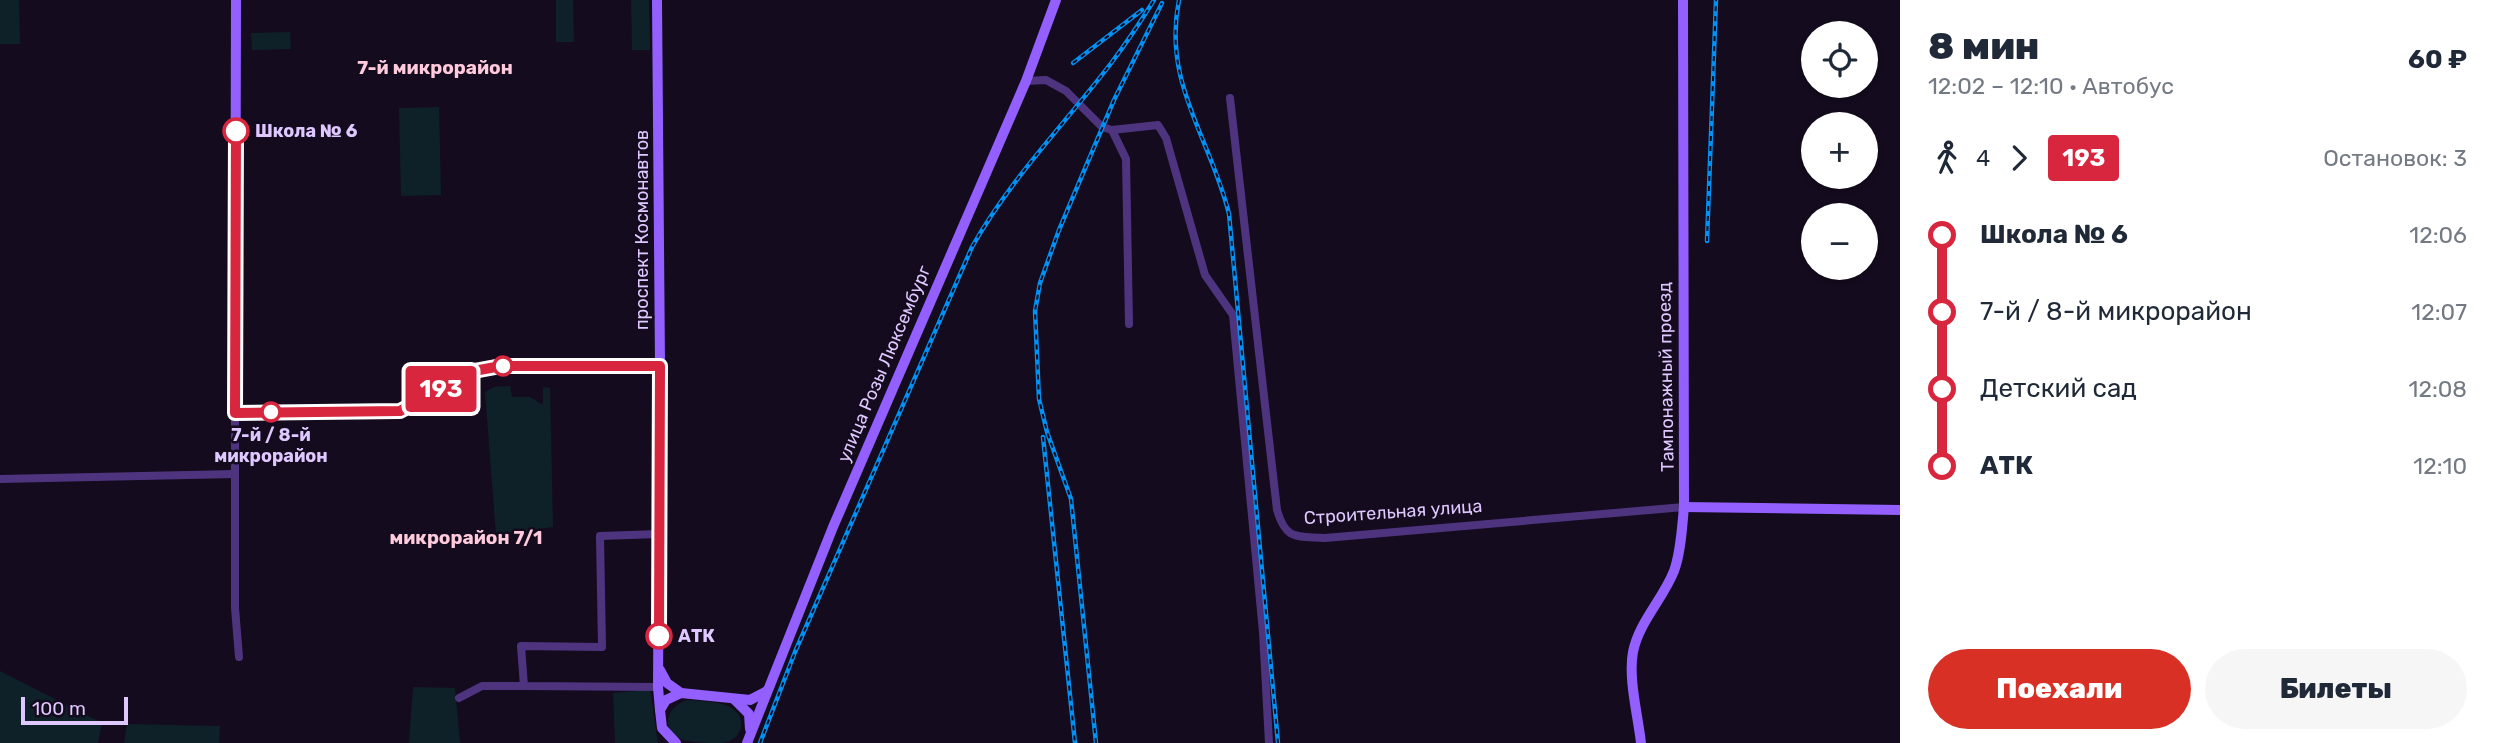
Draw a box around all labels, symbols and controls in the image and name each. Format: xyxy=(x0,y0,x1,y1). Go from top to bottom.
map controls xyxy=(1801,21,1878,280)
button: locate xyxy=(1801,21,1878,98)
text: 8 мин xyxy=(1928,23,2040,69)
text: 60 ₽ xyxy=(2408,44,2467,75)
district label: 7-й микрорайон xyxy=(357,56,513,79)
text: 12:02 – 12:10 · Автобус xyxy=(1928,72,2174,100)
button: + xyxy=(1801,112,1878,189)
marker: Школа № 6 xyxy=(223,118,249,144)
place label: Школа № 6 xyxy=(255,120,358,142)
street label: проспект Космонавтов xyxy=(631,130,653,330)
icon: walk xyxy=(1928,139,1966,177)
icon: forward xyxy=(2000,139,2038,177)
text: 4 xyxy=(1976,144,1990,172)
text: 193 xyxy=(2062,144,2105,172)
text: Остановок: 3 xyxy=(2323,144,2467,172)
button: − xyxy=(1801,203,1878,280)
text: Школа № 6 xyxy=(1980,219,2128,250)
text: 12:06 xyxy=(2409,221,2467,249)
street label: улица Розы Люксембург xyxy=(833,262,936,466)
street label: Тампонажный проезд xyxy=(1653,282,1679,472)
text: 7-й / 8-й микрорайон xyxy=(1980,296,2252,327)
text: 12:07 xyxy=(2411,298,2467,326)
unlabelled marker xyxy=(493,356,513,376)
line badge: 193 xyxy=(401,366,481,412)
text: Детский сад xyxy=(1980,373,2137,404)
text: 193 xyxy=(420,375,462,403)
text: 12:08 xyxy=(2409,375,2467,403)
marker: 7-й / 8-й микрорайон xyxy=(261,402,281,422)
place label: 7-й / 8-й микрорайон xyxy=(214,424,328,467)
text: АТК xyxy=(1980,450,2033,481)
text: 12:10 xyxy=(2413,452,2467,480)
street label: Строительная улица xyxy=(1303,495,1483,529)
district label: микрорайон 7/1 xyxy=(389,526,543,549)
marker: АТК xyxy=(646,623,672,649)
place label: АТК xyxy=(678,625,715,647)
button: Поехали xyxy=(1928,649,2191,729)
button: Билеты xyxy=(2205,649,2467,729)
scale bar xyxy=(21,694,128,726)
text: 100 m xyxy=(32,697,86,720)

